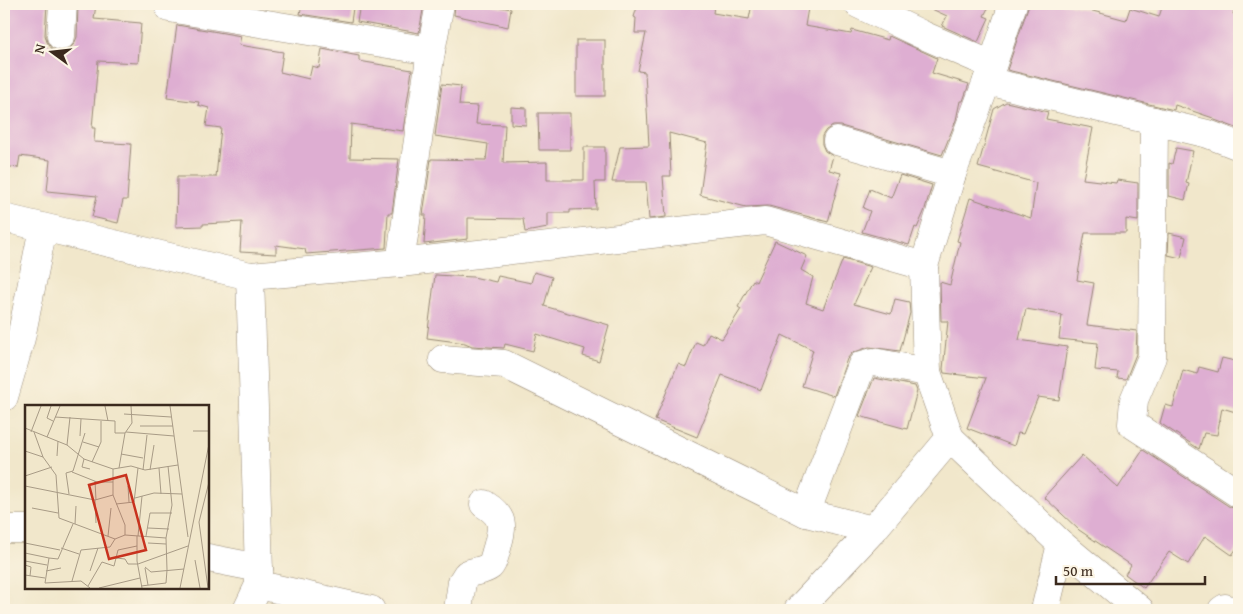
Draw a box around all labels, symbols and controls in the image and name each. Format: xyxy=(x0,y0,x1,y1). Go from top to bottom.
north arrow xyxy=(28,28,78,78)
text: N xyxy=(29,41,50,56)
inset map xyxy=(25,405,209,589)
scale bar xyxy=(1056,554,1204,586)
text: 50 m xyxy=(1063,560,1094,581)

